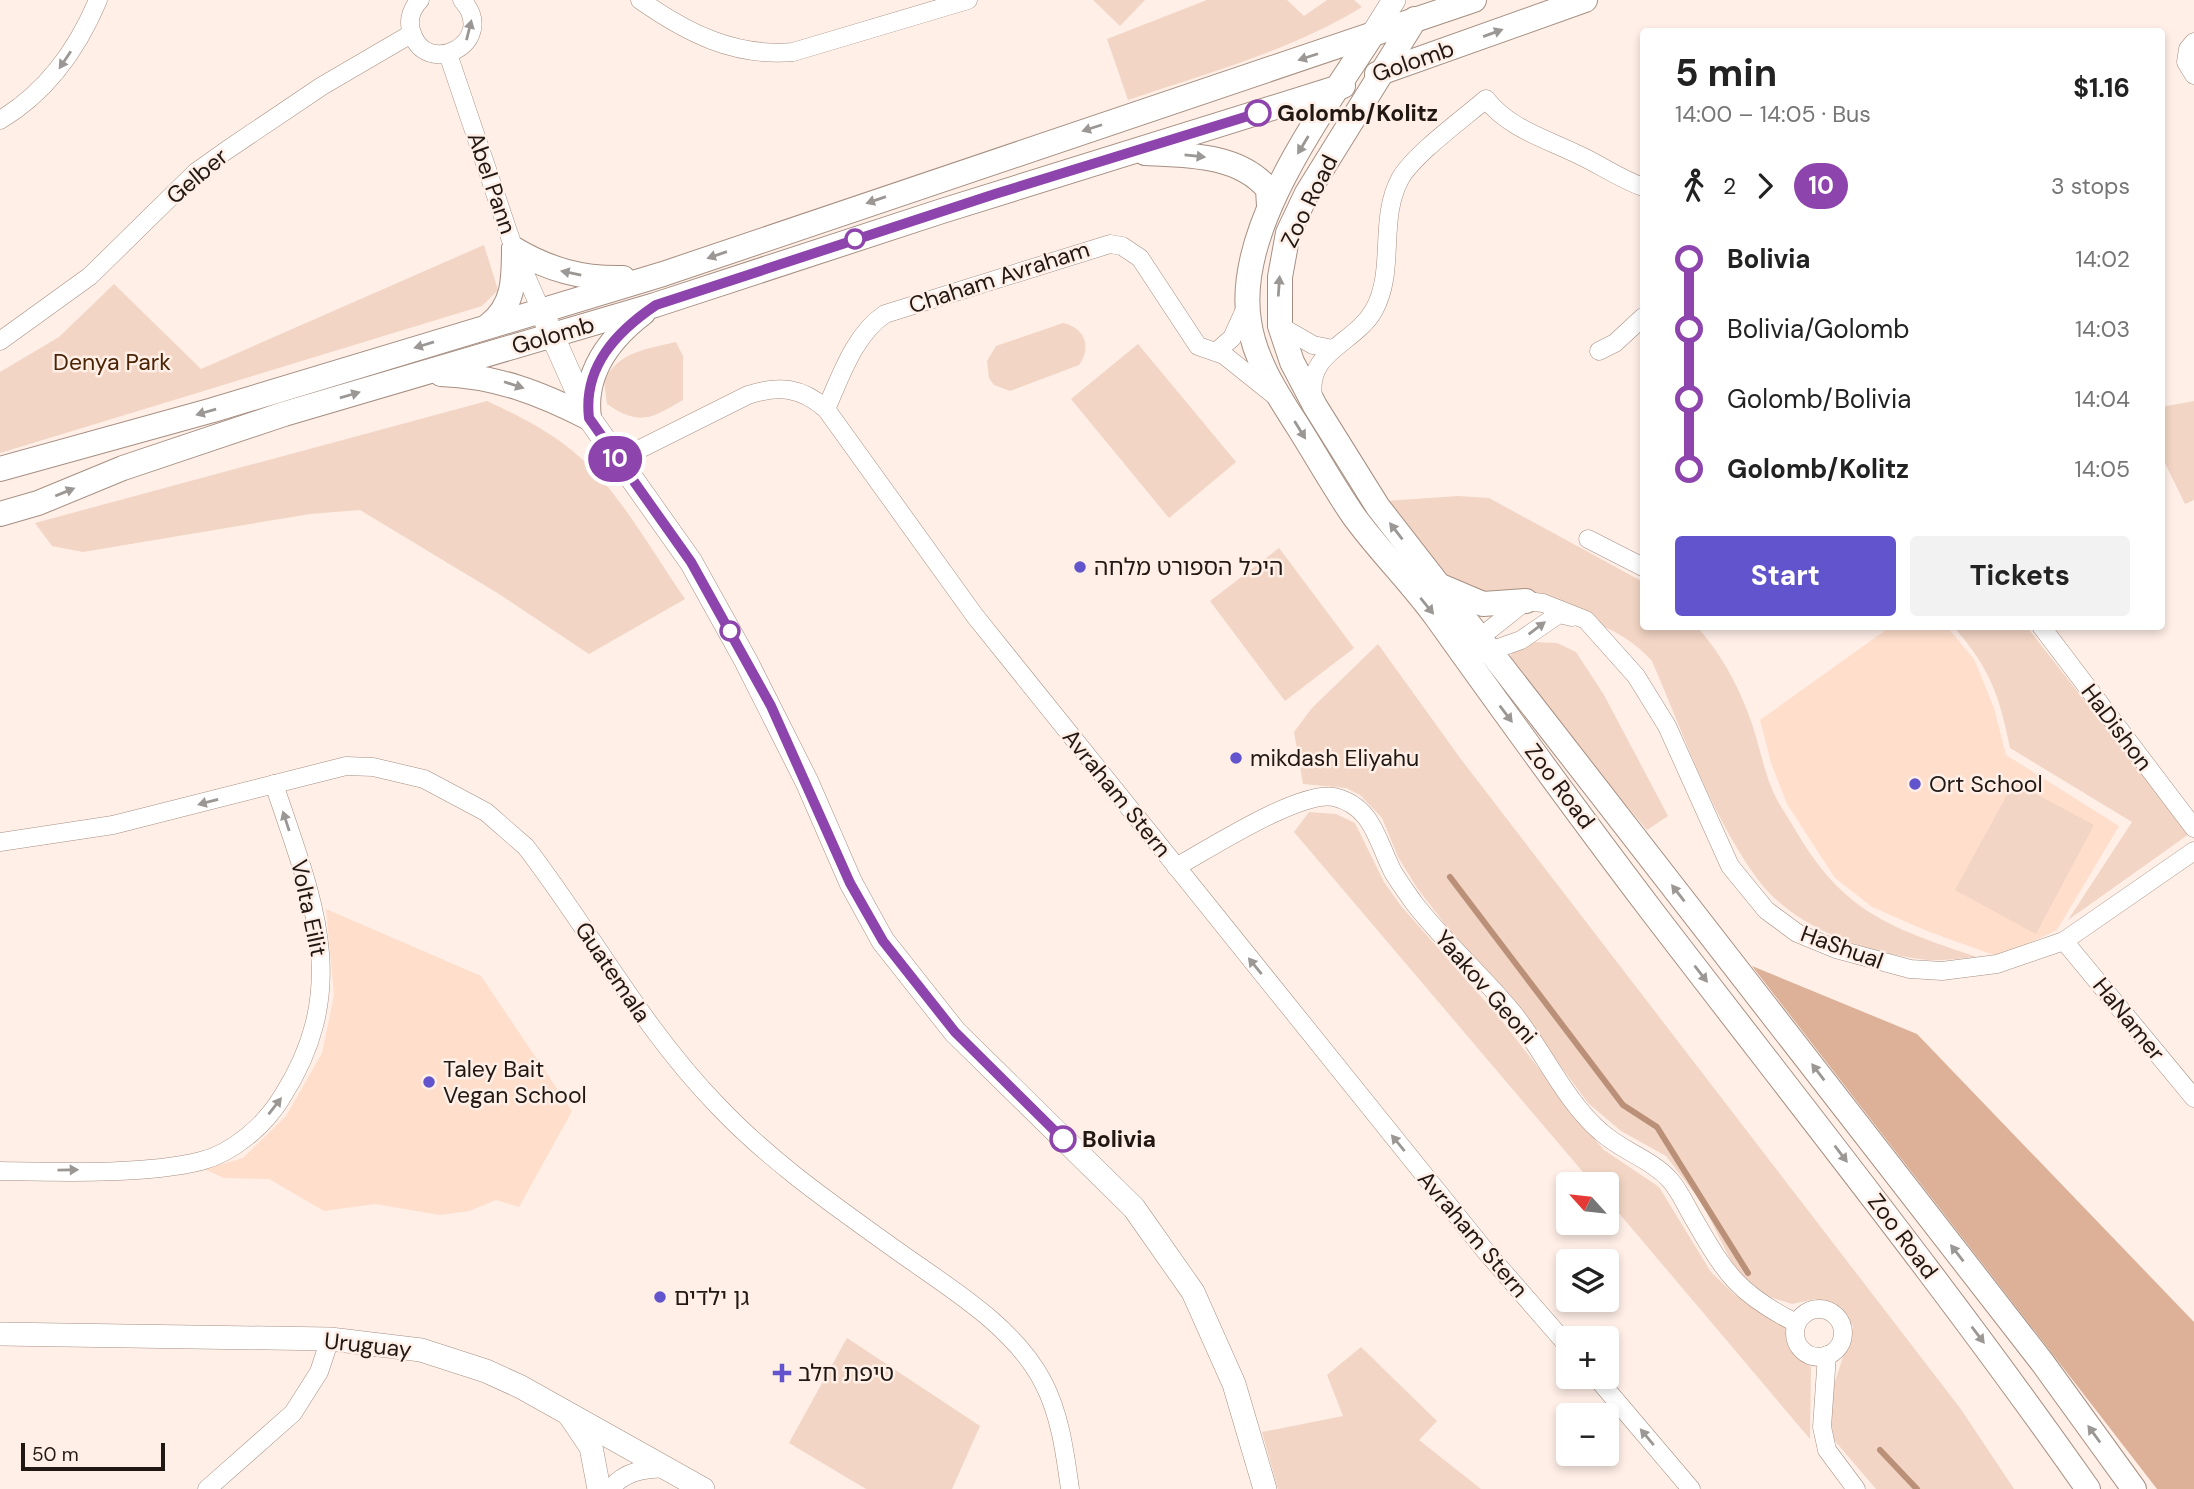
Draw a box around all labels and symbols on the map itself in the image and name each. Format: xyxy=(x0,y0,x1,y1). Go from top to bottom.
one-way arrow xyxy=(464,19,475,41)
one-way arrow xyxy=(1483,27,1504,38)
street label: Golomb xyxy=(1368,33,1458,89)
one-way arrow xyxy=(59,50,72,69)
one-way arrow xyxy=(1297,52,1318,63)
place label: Golomb/Kolitz xyxy=(1277,98,1438,128)
marker: Golomb/Kolitz xyxy=(1245,100,1271,126)
one-way arrow xyxy=(1081,123,1102,134)
street label: Abel Pann xyxy=(461,128,523,238)
one-way arrow xyxy=(1297,136,1310,155)
street label: Gelber xyxy=(160,141,234,211)
street label: Zoo Road xyxy=(1274,150,1344,252)
one-way arrow xyxy=(1184,151,1206,162)
one-way arrow xyxy=(865,195,886,206)
unlabelled marker xyxy=(845,229,865,249)
street label: Chaham Avraham xyxy=(905,234,1093,320)
one-way arrow xyxy=(707,250,728,261)
one-way arrow xyxy=(560,268,582,279)
one-way arrow xyxy=(1274,275,1285,297)
street label: Golomb xyxy=(508,309,598,361)
one-way arrow xyxy=(413,341,434,351)
park label: Denya Park xyxy=(53,347,171,377)
one-way arrow xyxy=(504,380,525,390)
one-way arrow xyxy=(340,389,361,399)
one-way arrow xyxy=(196,407,217,417)
one-way arrow xyxy=(1294,420,1307,440)
line badge: 10 xyxy=(584,436,646,482)
one-way arrow xyxy=(54,487,75,498)
one-way arrow xyxy=(1389,522,1404,540)
place label: היכל הספורט מלחה xyxy=(1094,552,1284,582)
marker: היכל הספורט מלחה xyxy=(1072,559,1088,575)
one-way arrow xyxy=(1419,596,1434,614)
unlabelled marker xyxy=(720,621,740,641)
one-way arrow xyxy=(1528,621,1546,635)
street label: HaDishon xyxy=(2075,678,2159,776)
one-way arrow xyxy=(1498,704,1513,722)
street label: Avraham Stern xyxy=(1056,723,1178,863)
street label: Zoo Road xyxy=(1518,737,1602,835)
place label: mikdash Eliyahu xyxy=(1250,743,1419,773)
marker: mikdash Eliyahu xyxy=(1228,750,1244,766)
place label: Ort School xyxy=(1929,769,2043,799)
marker: Ort School xyxy=(1907,776,1923,792)
one-way arrow xyxy=(197,797,219,808)
one-way arrow xyxy=(280,810,291,831)
street label: Volta Eilit xyxy=(284,857,334,959)
one-way arrow xyxy=(1671,884,1686,902)
street label: Guatemala xyxy=(568,916,658,1028)
street label: HaShual xyxy=(1797,918,1887,976)
street label: Yaakov Geoni xyxy=(1428,924,1544,1050)
one-way arrow xyxy=(1248,958,1263,976)
one-way arrow xyxy=(1694,964,1709,982)
street label: HaNamer xyxy=(2086,971,2172,1067)
place label: Taley Bait Vegan School xyxy=(443,1054,587,1110)
one-way arrow xyxy=(1810,1064,1825,1082)
marker: Taley Bait Vegan School xyxy=(421,1074,437,1090)
one-way arrow xyxy=(268,1098,283,1116)
place label: Bolivia xyxy=(1082,1124,1156,1154)
marker: Bolivia xyxy=(1050,1126,1076,1152)
one-way arrow xyxy=(1391,1135,1406,1152)
one-way arrow xyxy=(1833,1144,1848,1162)
street label: Avraham Stern xyxy=(1411,1164,1535,1304)
one-way arrow xyxy=(57,1165,79,1176)
north arrow xyxy=(1556,1172,1619,1236)
street label: Zoo Road xyxy=(1861,1187,1945,1285)
one-way arrow xyxy=(1949,1244,1964,1262)
place label: גן ילדים xyxy=(674,1282,750,1312)
marker: גן ילדים xyxy=(652,1289,668,1305)
street label: Uruguay xyxy=(323,1325,413,1365)
one-way arrow xyxy=(1970,1326,1984,1344)
place label: טיפת חלב xyxy=(798,1358,894,1388)
marker: טיפת חלב xyxy=(772,1363,792,1383)
one-way arrow xyxy=(2087,1425,2101,1443)
one-way arrow xyxy=(1639,1428,1655,1446)
scale bar xyxy=(21,1440,164,1472)

